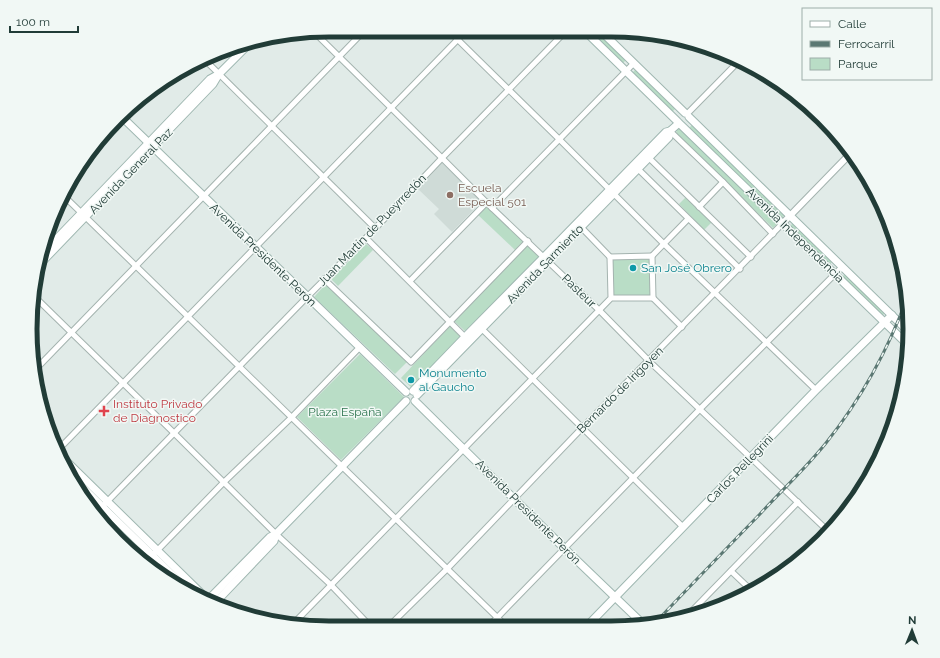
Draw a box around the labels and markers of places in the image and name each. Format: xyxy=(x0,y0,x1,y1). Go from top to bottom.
place label: Escuela Especial 501 xyxy=(458,181,526,209)
marker: Escuela Especial 501 xyxy=(445,190,455,200)
place label: San José Obrero xyxy=(641,261,732,275)
marker: San José Obrero xyxy=(628,263,638,273)
place label: Monumento al Gaucho xyxy=(419,366,487,394)
marker: Monumento al Gaucho xyxy=(406,375,416,385)
place label: Instituto Privado de Diagnostico xyxy=(113,397,202,425)
marker: Instituto Privado de Diagnostico xyxy=(98,405,110,417)

